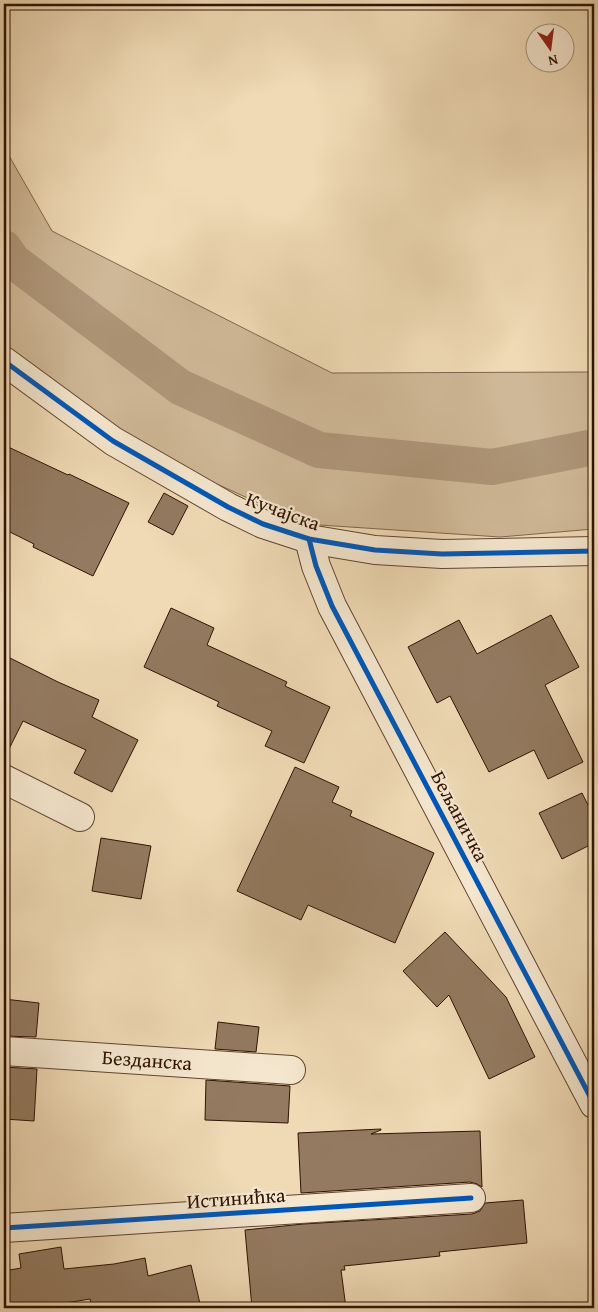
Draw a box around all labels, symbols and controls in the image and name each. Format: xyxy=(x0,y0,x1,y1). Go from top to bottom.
north arrow xyxy=(526,22,576,72)
text: N xyxy=(546,50,560,72)
street label: Кучајска xyxy=(242,484,325,537)
street label: Бељаничка xyxy=(424,765,497,867)
street label: Безданска xyxy=(101,1042,194,1077)
street label: Истинићка xyxy=(186,1180,287,1215)

